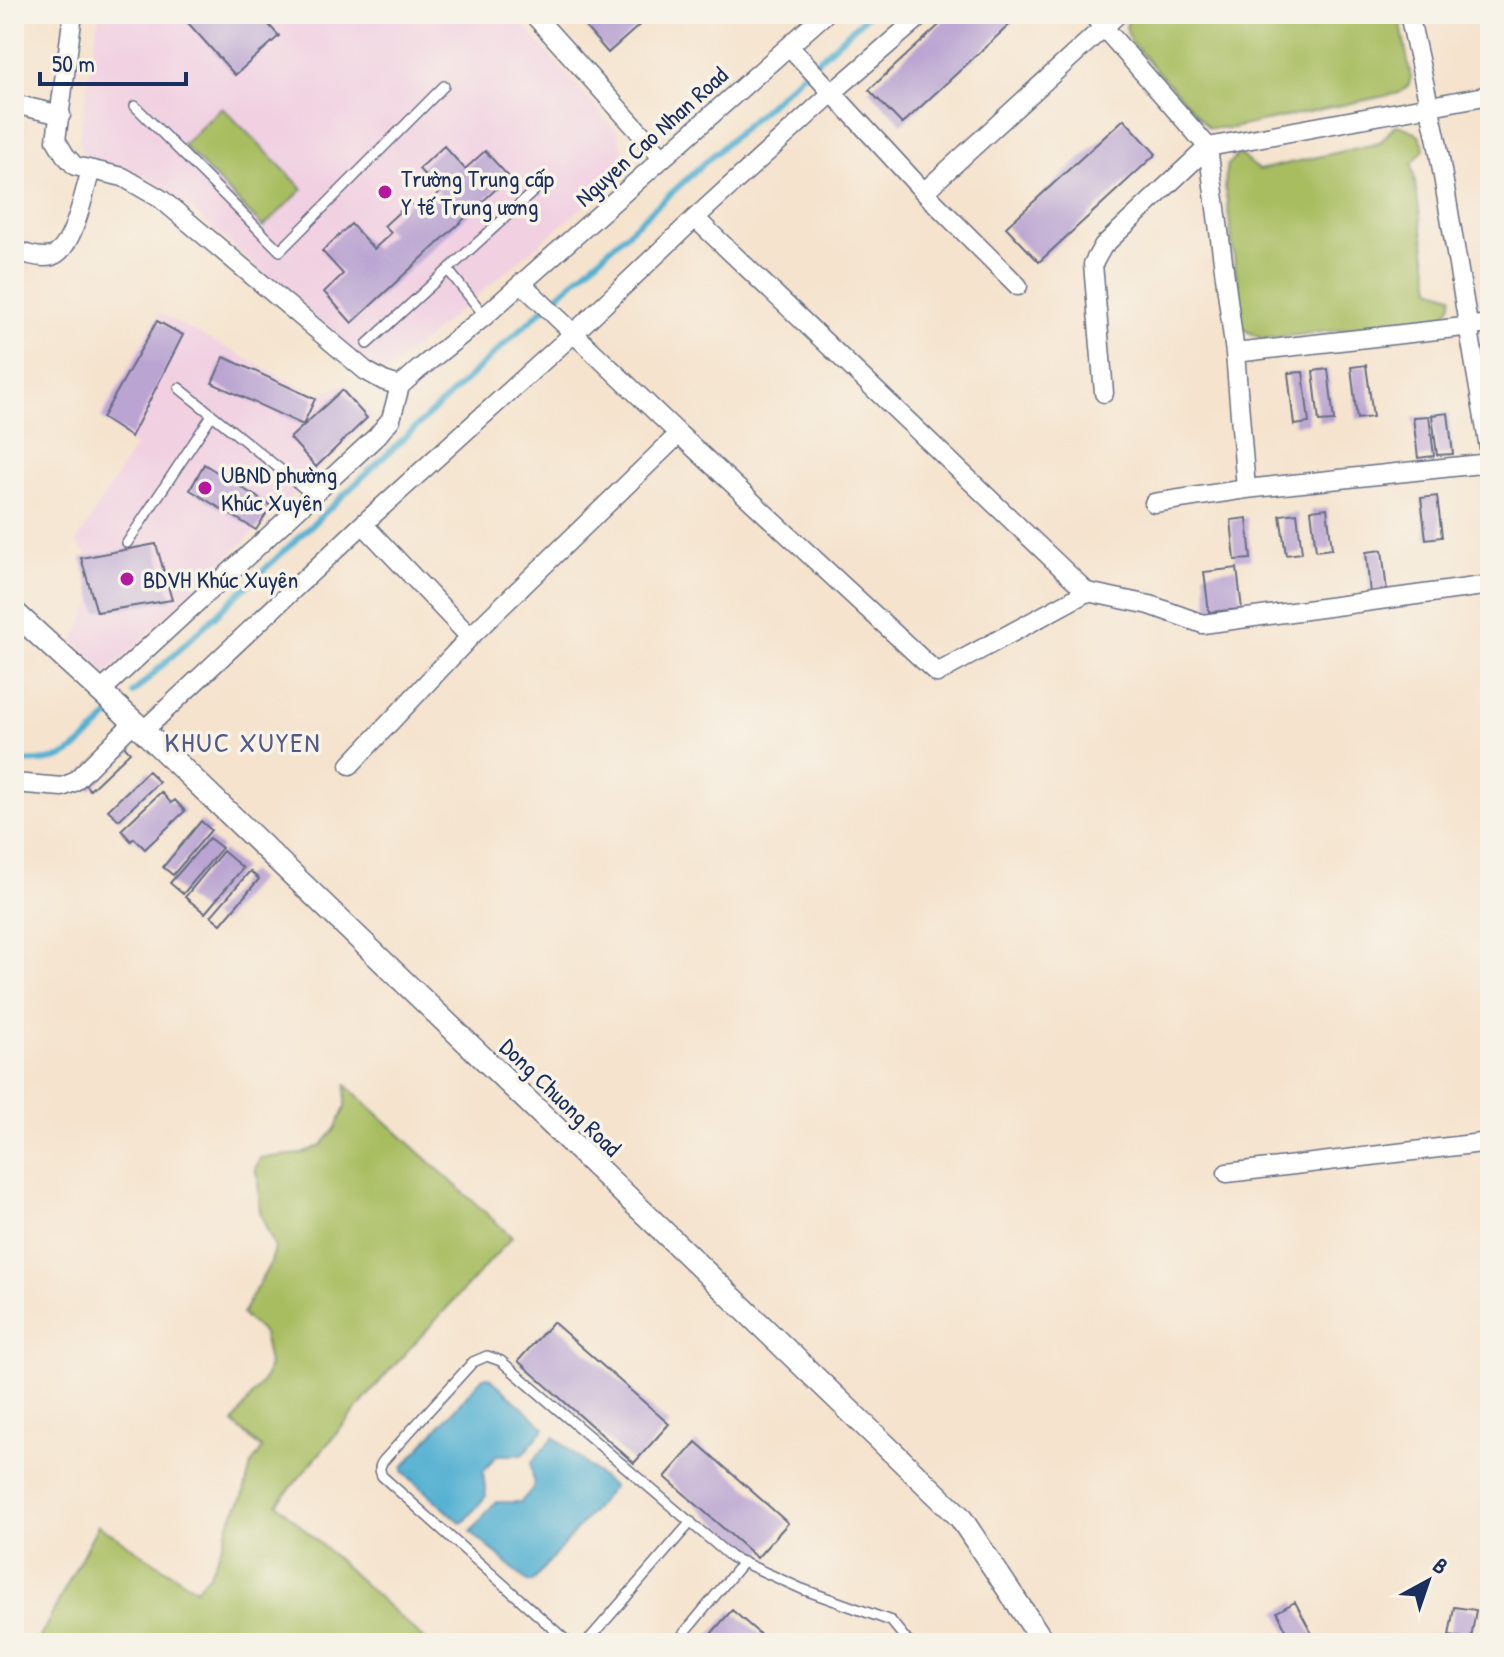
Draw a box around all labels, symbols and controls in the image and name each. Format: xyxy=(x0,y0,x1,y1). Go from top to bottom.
scale bar xyxy=(40,36,186,86)
text: 50 m xyxy=(52,47,95,79)
street label: Nguyen Cao Nhan Road xyxy=(568,59,734,213)
place label: Trường Trung cấp Y tế Trung ương xyxy=(401,162,554,222)
marker: Trường Trung cấp Y tế Trung ương xyxy=(376,183,394,201)
place label: UBND phường Khúc Xuyên xyxy=(221,458,337,518)
marker: UBND phường Khúc Xuyên xyxy=(196,479,214,497)
place label: BDVH Khúc Xuyên xyxy=(143,563,298,595)
marker: BDVH Khúc Xuyên xyxy=(118,570,136,588)
district label: KHUC XUYEN xyxy=(165,723,321,761)
street label: Dong Chuong Road xyxy=(493,1031,629,1163)
north arrow xyxy=(1388,1541,1468,1621)
text: B xyxy=(1427,1551,1455,1581)

